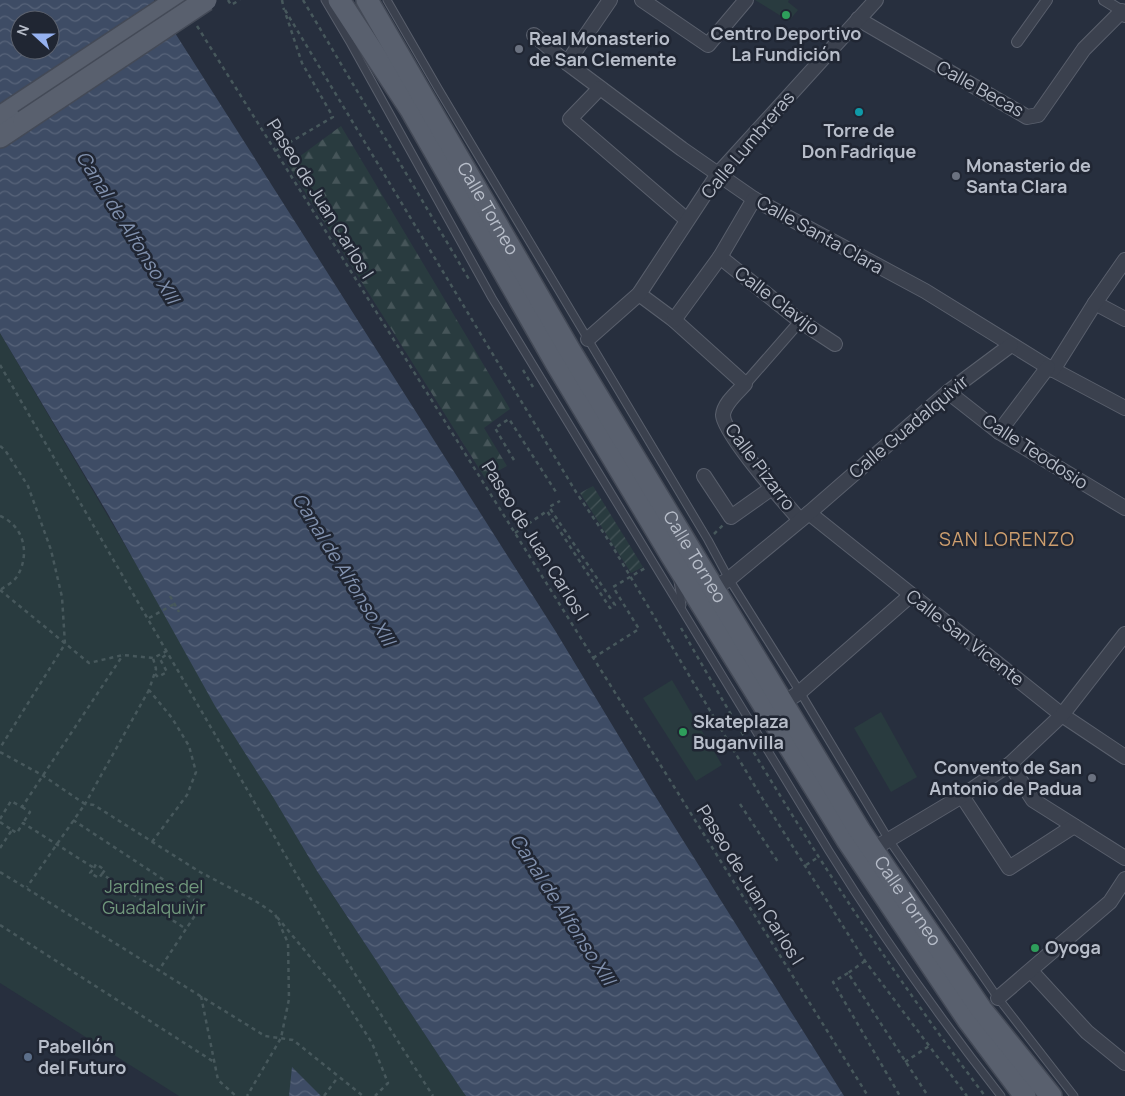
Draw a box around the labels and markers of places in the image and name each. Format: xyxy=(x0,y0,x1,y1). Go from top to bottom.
marker: Centro Deportivo La Fundición xyxy=(780,9,792,21)
place label: Centro Deportivo La Fundición xyxy=(711,21,861,66)
place label: Real Monasterio de San Clemente xyxy=(529,26,677,71)
marker: Real Monasterio de San Clemente xyxy=(513,43,525,55)
marker: Torre de Don Fadrique xyxy=(853,106,865,118)
place label: Torre de Don Fadrique xyxy=(802,118,916,163)
place label: Monasterio de Santa Clara xyxy=(966,153,1091,198)
marker: Monasterio de Santa Clara xyxy=(950,170,962,182)
place label: Skateplaza Buganvilla xyxy=(693,709,789,754)
marker: Skateplaza Buganvilla xyxy=(677,726,689,738)
place label: Convento de San Antonio de Padua xyxy=(929,755,1082,800)
marker: Convento de San Antonio de Padua xyxy=(1086,772,1098,784)
place label: Oyoga xyxy=(1045,935,1101,959)
marker: Oyoga xyxy=(1029,942,1041,954)
place label: Pabellón del Futuro xyxy=(38,1034,126,1079)
marker: Pabellón del Futuro xyxy=(22,1051,34,1063)

